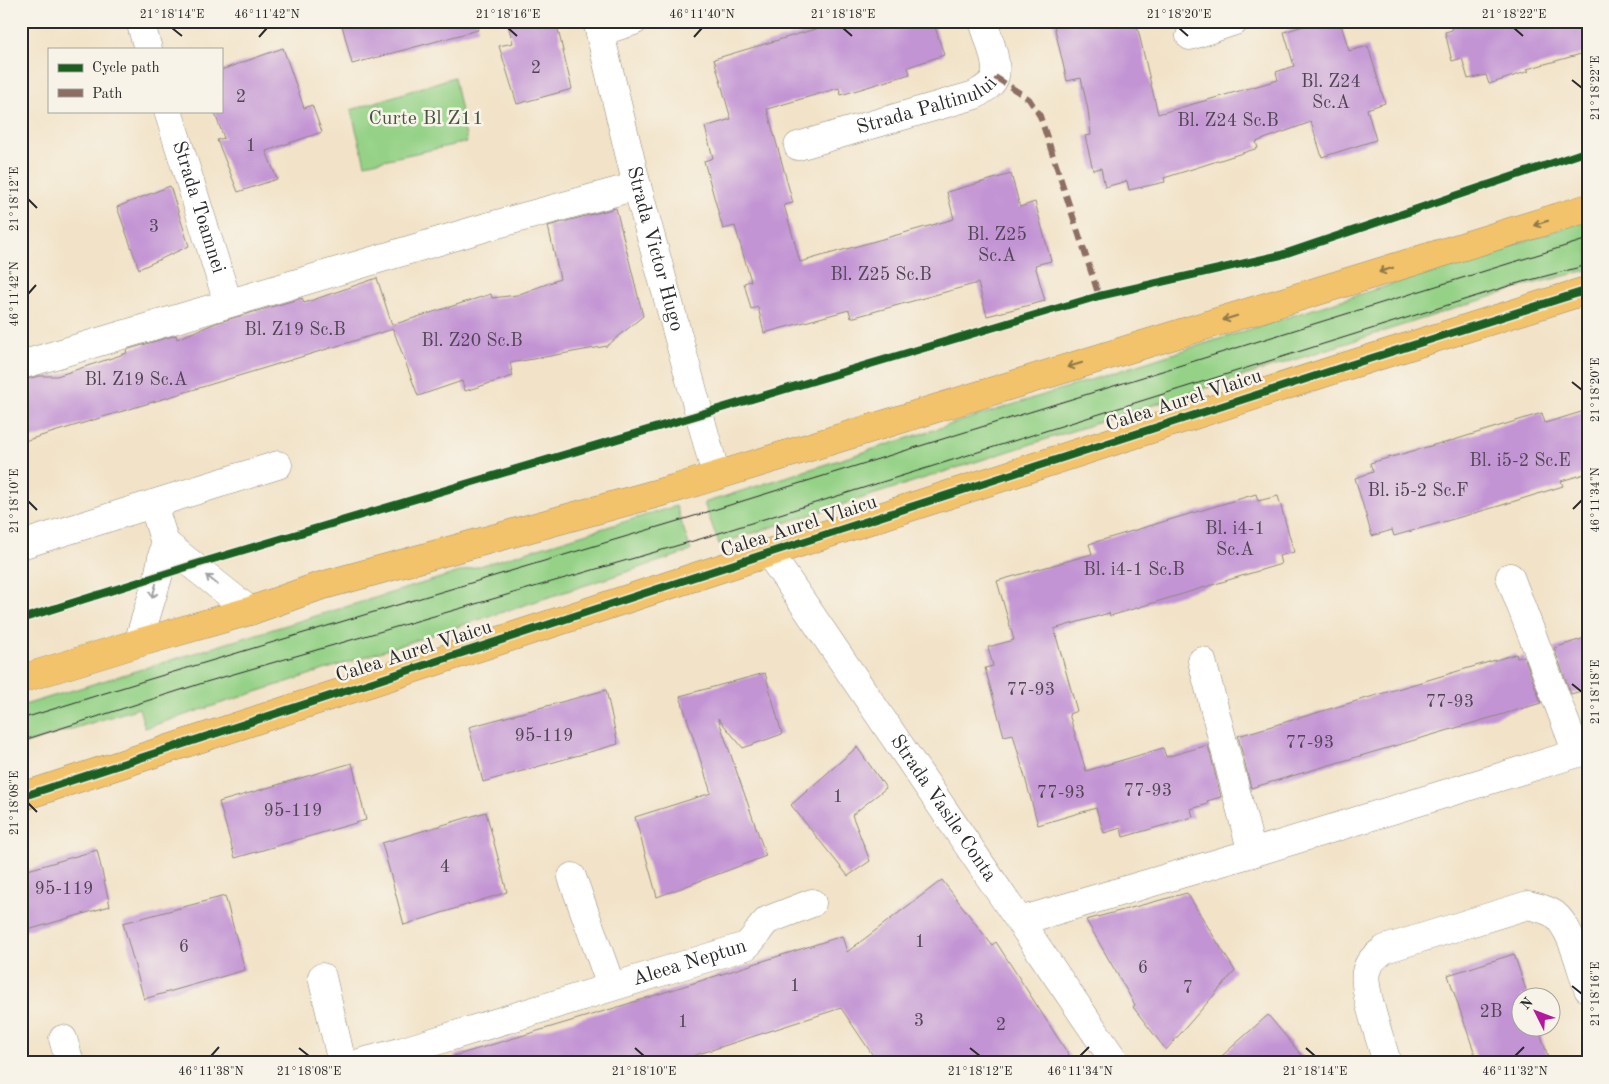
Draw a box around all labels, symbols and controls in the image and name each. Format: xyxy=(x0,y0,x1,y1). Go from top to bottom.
text: 21°18'14"E xyxy=(140,9,204,21)
text: 46°11'42"N xyxy=(234,9,300,21)
text: 21°18'16"E xyxy=(476,9,540,21)
text: 46°11'40"N xyxy=(669,9,735,21)
text: 21°18'18"E xyxy=(811,9,875,21)
text: 21°18'20"E xyxy=(1147,9,1211,21)
text: 21°18'22"E xyxy=(1482,9,1546,21)
legend xyxy=(48,48,222,112)
text: 21°18'22"E xyxy=(1590,56,1602,120)
house number: 2 xyxy=(531,59,541,77)
text: Cycle path xyxy=(92,61,160,76)
house number: Bl. Z24 Sc.A xyxy=(1301,73,1361,112)
street label: Strada Paltinului xyxy=(854,74,1002,139)
text: Path xyxy=(92,87,122,102)
house number: 2 xyxy=(236,88,246,106)
park label: Curte Bl Z11 xyxy=(368,109,484,129)
house number: Bl. Z24 Sc.B xyxy=(1177,112,1279,130)
house number: 1 xyxy=(246,137,256,155)
street label: Strada Toamnei xyxy=(168,139,228,276)
street label: Strada Victor Hugo xyxy=(623,164,686,334)
text: 21°18'12"E xyxy=(9,167,21,231)
house number: 3 xyxy=(149,218,159,236)
one-way arrow xyxy=(1534,218,1550,228)
house number: Bl. Z25 Sc.A xyxy=(967,226,1027,265)
text: 46°11'42"N xyxy=(9,261,21,327)
house number: Bl. Z25 Sc.B xyxy=(830,266,932,284)
one-way arrow xyxy=(1378,266,1394,276)
one-way arrow xyxy=(1223,313,1239,323)
house number: Bl. Z19 Sc.B xyxy=(244,321,346,339)
house number: Bl. Z20 Sc.B xyxy=(421,332,523,350)
text: 21°18'20"E xyxy=(1590,358,1602,422)
one-way arrow xyxy=(1067,361,1083,371)
street label: Calea Aurel Vlaicu xyxy=(1103,366,1265,436)
house number: Bl. Z19 Sc.A xyxy=(85,371,188,389)
house number: Bl. i5-2 Sc.E xyxy=(1469,452,1571,470)
text: 46°11'34"N xyxy=(1590,467,1602,533)
text: 21°18'10"E xyxy=(9,469,21,533)
house number: Bl. i5-2 Sc.F xyxy=(1367,482,1469,500)
street label: Calea Aurel Vlaicu xyxy=(718,492,880,562)
house number: Bl. i4-1 Sc.A xyxy=(1205,520,1265,559)
house number: Bl. i4-1 Sc.B xyxy=(1083,561,1185,579)
one-way arrow xyxy=(206,575,219,586)
one-way arrow xyxy=(148,582,158,598)
street label: Calea Aurel Vlaicu xyxy=(333,617,495,687)
text: 21°18'18"E xyxy=(1590,660,1602,724)
house number: 77-93 xyxy=(1007,681,1055,699)
house number: 77-93 xyxy=(1426,693,1474,711)
house number: 95-119 xyxy=(515,727,573,745)
street label: Strada Vasile Conta xyxy=(886,732,1000,886)
house number: 77-93 xyxy=(1286,734,1334,752)
text: 21°18'08"E xyxy=(9,771,21,835)
house number: 77-93 xyxy=(1124,782,1172,800)
house number: 77-93 xyxy=(1037,784,1085,802)
house number: 1 xyxy=(833,788,843,806)
house number: 95-119 xyxy=(264,802,322,820)
house number: 4 xyxy=(440,858,450,876)
house number: 95-119 xyxy=(35,880,93,898)
house number: 1 xyxy=(915,933,925,951)
street label: Aleea Neptun xyxy=(630,936,749,990)
house number: 6 xyxy=(179,938,189,956)
house number: 6 xyxy=(1138,959,1148,977)
text: 21°18'16"E xyxy=(1590,962,1602,1026)
house number: 1 xyxy=(790,977,800,995)
house number: 7 xyxy=(1183,979,1193,997)
north arrow xyxy=(1512,986,1562,1036)
text: N xyxy=(1518,995,1536,1013)
house number: 2B xyxy=(1480,1003,1502,1021)
house number: 3 xyxy=(914,1012,924,1030)
house number: 1 xyxy=(678,1013,688,1031)
house number: 2 xyxy=(996,1016,1006,1034)
text: 46°11'38"N xyxy=(178,1066,244,1078)
text: 21°18'08"E xyxy=(277,1066,341,1078)
text: 21°18'10"E xyxy=(612,1066,676,1078)
text: 21°18'12"E xyxy=(948,1066,1012,1078)
text: 46°11'34"N xyxy=(1047,1066,1113,1078)
text: 21°18'14"E xyxy=(1283,1066,1347,1078)
text: 46°11'32"N xyxy=(1482,1066,1548,1078)

